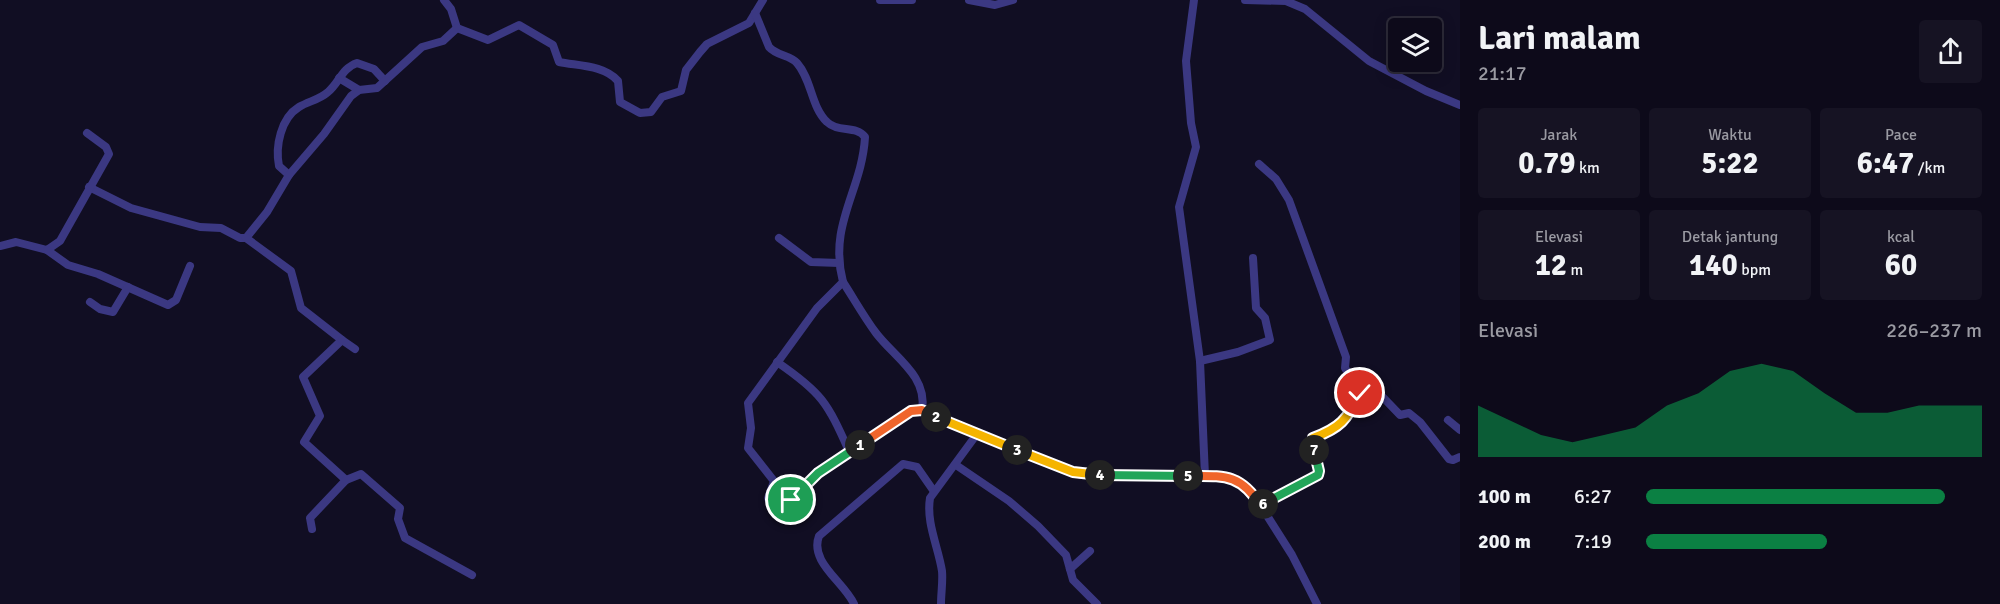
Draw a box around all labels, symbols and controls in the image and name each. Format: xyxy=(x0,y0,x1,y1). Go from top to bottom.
map controls xyxy=(1388,18,1442,72)
button: layers xyxy=(1388,18,1442,72)
text: Lari malam xyxy=(1478,18,1641,59)
button: share xyxy=(1919,20,1982,83)
text: 21:17 xyxy=(1478,61,1527,86)
text: Jarak xyxy=(1541,125,1577,145)
text: Waktu xyxy=(1708,125,1752,145)
text: Pace xyxy=(1885,125,1917,145)
text: 0.79 xyxy=(1518,145,1575,182)
text: 5:22 xyxy=(1701,145,1759,182)
text: 6:47 xyxy=(1857,145,1914,182)
text: km xyxy=(1575,158,1600,178)
text: /km xyxy=(1914,158,1945,178)
text: Elevasi xyxy=(1535,227,1583,247)
text: Detak jantung xyxy=(1682,227,1778,247)
text: kcal xyxy=(1887,227,1915,247)
text: 12 xyxy=(1535,247,1567,284)
text: 140 xyxy=(1689,247,1738,284)
text: 60 xyxy=(1885,247,1917,284)
text: m xyxy=(1567,260,1583,280)
text: bpm xyxy=(1738,260,1771,280)
text: Elevasi xyxy=(1478,318,1538,343)
text: 226–237 m xyxy=(1886,318,1982,343)
pin xyxy=(1334,367,1385,418)
icon: check xyxy=(1343,376,1376,409)
pin: 2 xyxy=(921,402,951,432)
text: 2 xyxy=(932,407,940,427)
pin: 1 xyxy=(845,430,875,460)
text: 1 xyxy=(856,435,864,455)
pin: 3 xyxy=(1002,435,1032,465)
pin: 7 xyxy=(1299,435,1329,465)
text: 3 xyxy=(1013,440,1021,460)
text: 7 xyxy=(1310,440,1318,460)
pin: 4 xyxy=(1085,460,1115,490)
pin: 5 xyxy=(1173,461,1203,491)
text: 4 xyxy=(1096,465,1104,485)
text: 5 xyxy=(1184,466,1192,486)
pin xyxy=(765,474,816,525)
icon: arrive xyxy=(774,483,807,516)
text: 100 m xyxy=(1478,484,1531,509)
text: 6:27 xyxy=(1574,484,1612,509)
pin: 6 xyxy=(1248,489,1278,519)
text: 6 xyxy=(1259,494,1267,514)
text: 200 m xyxy=(1478,529,1531,554)
text: 7:19 xyxy=(1574,529,1612,554)

